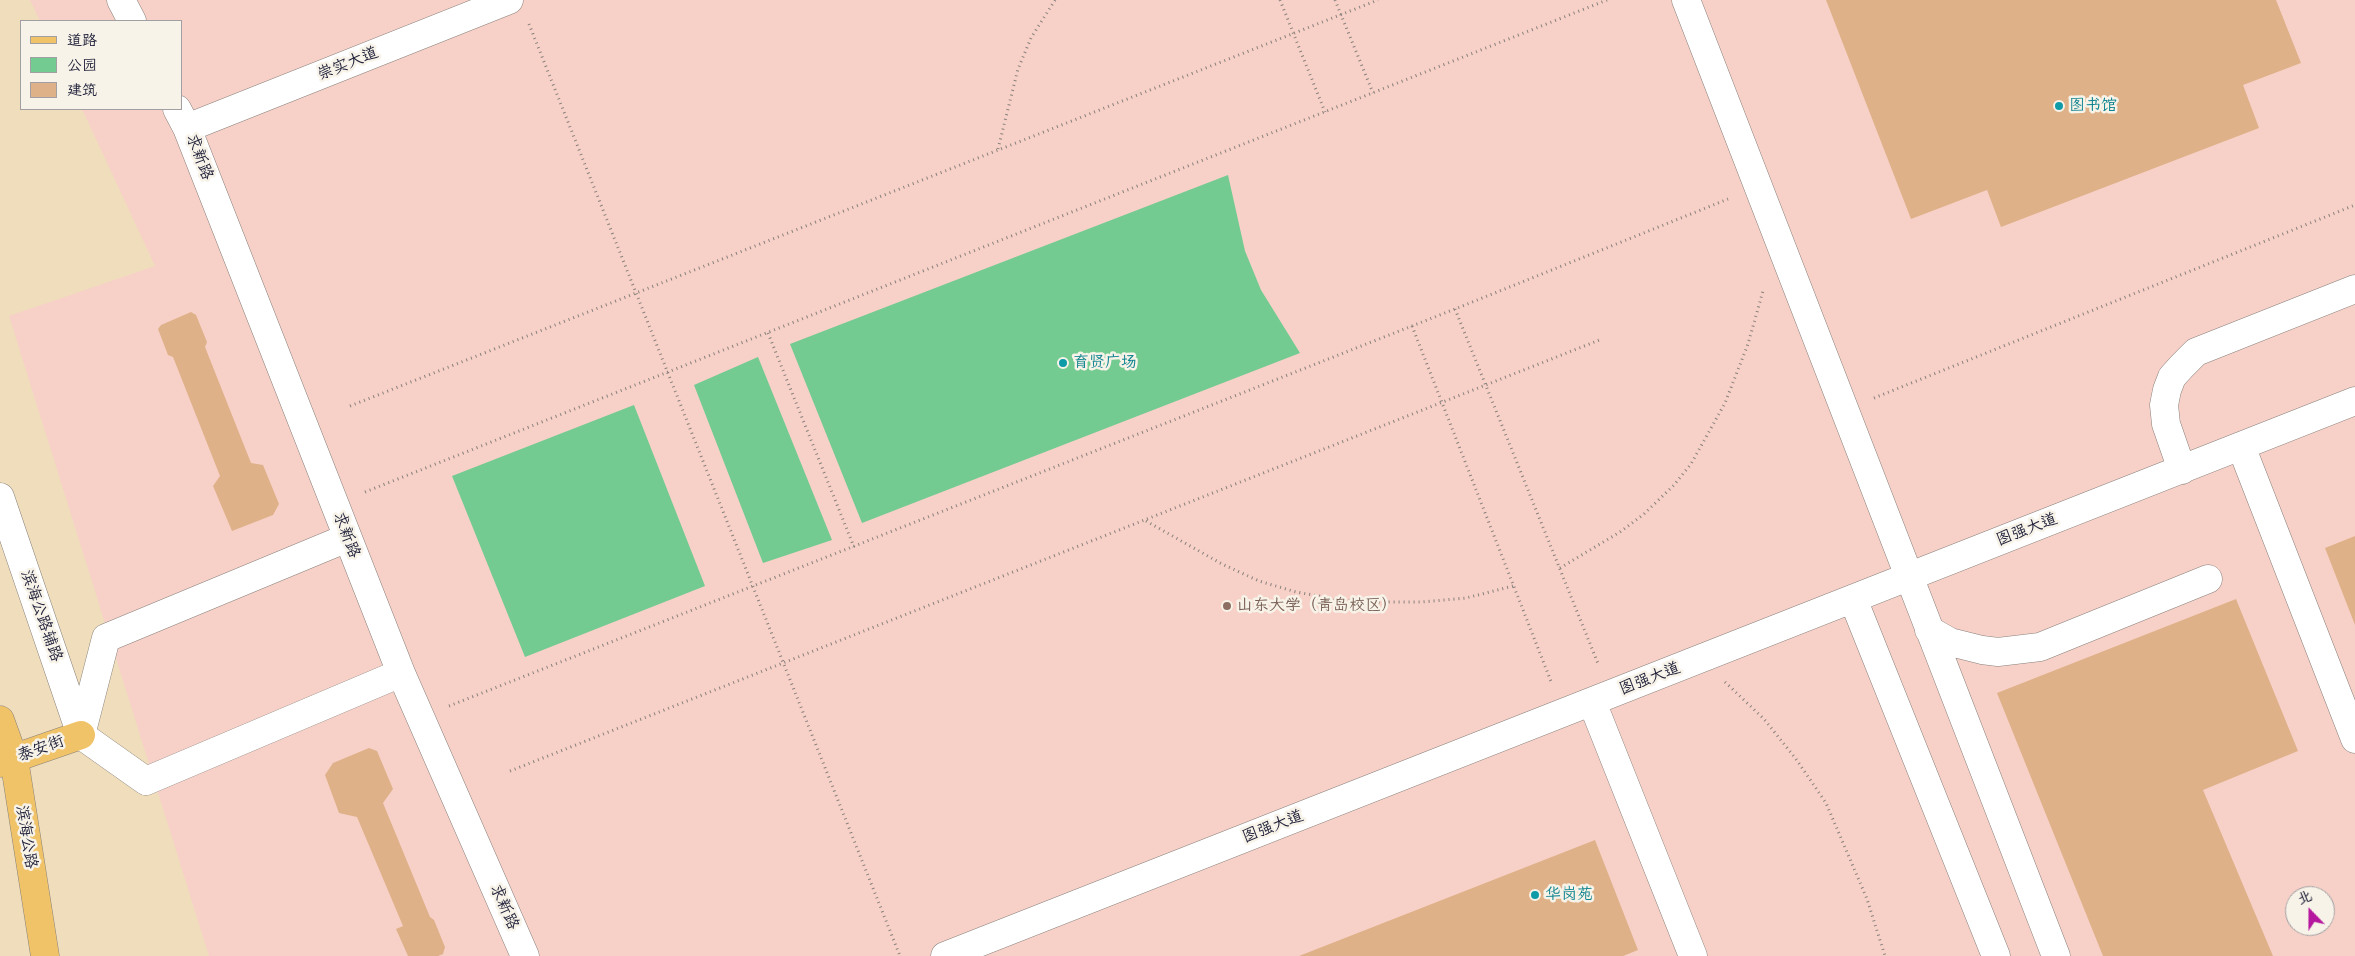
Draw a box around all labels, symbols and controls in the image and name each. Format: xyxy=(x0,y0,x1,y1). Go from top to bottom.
legend xyxy=(20,20,182,110)
text: 道路 xyxy=(67,31,97,50)
street label: 崇实大道 xyxy=(315,43,381,85)
text: 公园 xyxy=(67,56,97,75)
text: 建筑 xyxy=(67,81,97,100)
place label: 图书馆 xyxy=(2069,96,2117,116)
marker: 图书馆 xyxy=(2053,100,2065,112)
street label: 求新路 xyxy=(181,131,217,183)
place label: 育贤广场 xyxy=(1073,353,1137,373)
marker: 育贤广场 xyxy=(1057,357,1069,369)
street label: 求新路 xyxy=(328,509,364,561)
street label: 图强大道 xyxy=(1994,510,2060,550)
street label: 滨海公路辅路 xyxy=(16,567,66,665)
place label: 山东大学（青岛校区） xyxy=(1237,596,1397,616)
marker: 山东大学（青岛校区） xyxy=(1221,600,1233,612)
street label: 图强大道 xyxy=(1617,659,1683,699)
street label: 泰安街 xyxy=(15,732,67,766)
street label: 滨海公路 xyxy=(12,804,40,870)
street label: 图强大道 xyxy=(1240,807,1306,847)
street label: 求新路 xyxy=(485,881,523,933)
place label: 华岗苑 xyxy=(1545,885,1593,905)
north arrow xyxy=(2285,886,2335,936)
text: 北 xyxy=(2295,887,2314,908)
marker: 华岗苑 xyxy=(1529,889,1541,901)

